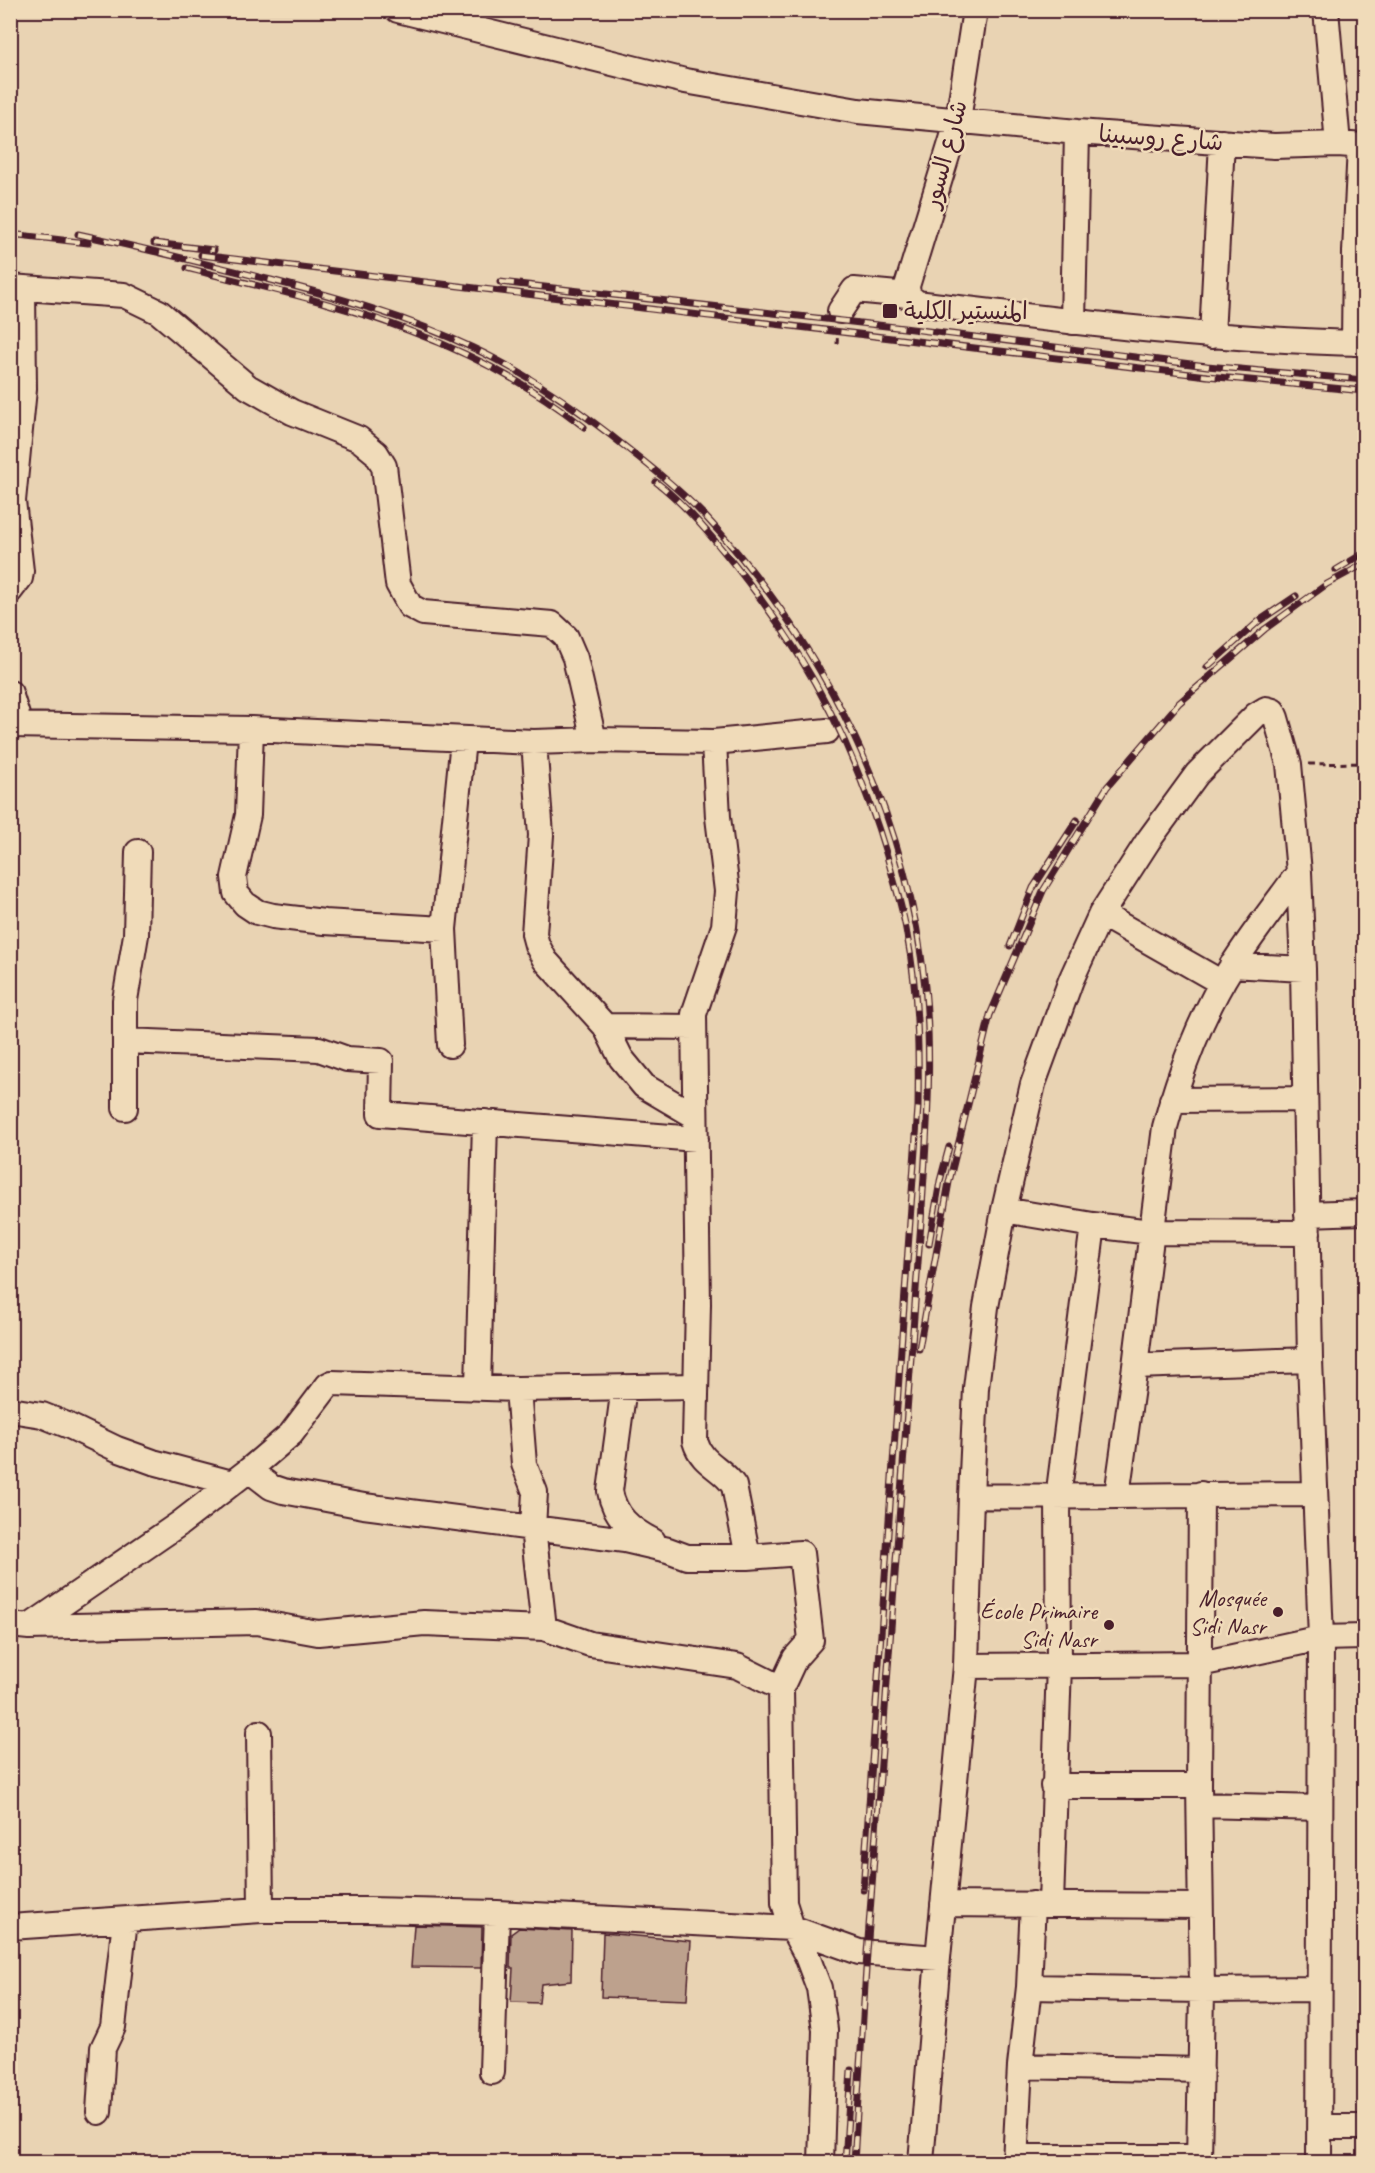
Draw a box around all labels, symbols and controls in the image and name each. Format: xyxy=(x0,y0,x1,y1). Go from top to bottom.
street label: شارع السور xyxy=(916,97,976,214)
street label: شارع روسبينا xyxy=(1097,119,1224,159)
place label: المنستير الكلية xyxy=(904,296,1028,326)
marker: المنستير الكلية xyxy=(881,302,899,320)
place label: Mosquée Sidi Nasr xyxy=(1189,1583,1268,1641)
place label: École Primaire Sidi Nasr xyxy=(980,1596,1099,1654)
marker: Mosquée Sidi Nasr xyxy=(1271,1605,1285,1619)
marker: École Primaire Sidi Nasr xyxy=(1102,1618,1116,1632)

